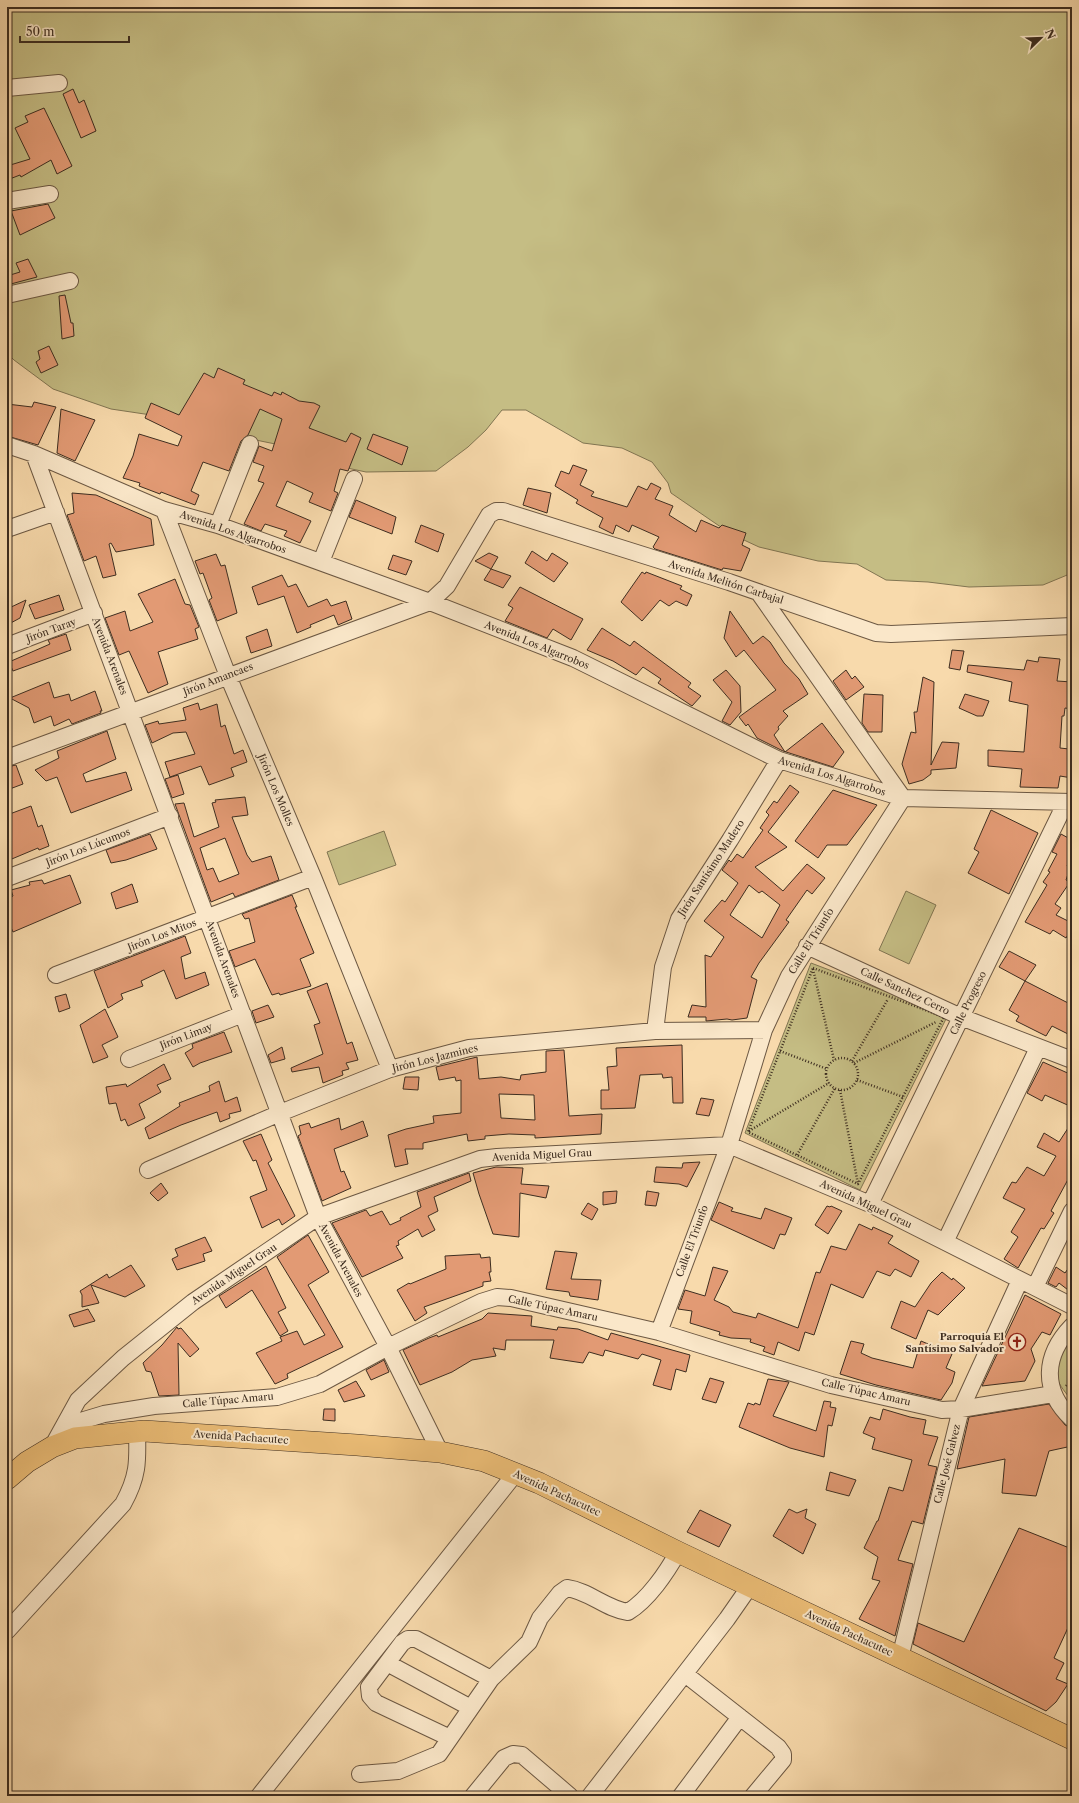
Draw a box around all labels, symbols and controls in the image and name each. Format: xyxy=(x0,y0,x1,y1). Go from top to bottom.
scale bar xyxy=(20,18,129,44)
north arrow xyxy=(1021,18,1061,58)
text: 50 m xyxy=(26,24,55,39)
text: N xyxy=(1042,27,1059,42)
street label: Avenida Los Algarrobos xyxy=(177,507,288,556)
street label: Avenida Melitón Carbajal xyxy=(666,557,785,607)
street label: Jirón Taray xyxy=(22,615,78,646)
street label: Avenida Arenales xyxy=(89,615,131,697)
street label: Avenida Los Algarrobos xyxy=(482,618,591,672)
street label: Jirón Amancaes xyxy=(179,660,255,699)
street label: Jirón Los Molles xyxy=(254,750,297,828)
street label: Avenida Los Algarrobos xyxy=(776,753,887,799)
street label: Jirón Santísimo Madero xyxy=(674,817,747,920)
street label: Jirón Los Lúcumos xyxy=(42,825,132,870)
street label: Calle El Triunfo xyxy=(785,905,837,977)
street label: Jirón Los Mitos xyxy=(124,916,198,955)
street label: Avenida Arenales xyxy=(203,917,243,1000)
street label: Calle Sanchez Cerro xyxy=(858,965,952,1017)
street label: Calle Progreso xyxy=(947,969,989,1037)
street label: Jirón Limay xyxy=(156,1020,215,1053)
street label: Jirón Los Jazmines xyxy=(389,1041,479,1075)
street label: Avenida Miguel Grau xyxy=(491,1146,592,1164)
street label: Avenida Miguel Grau xyxy=(817,1177,914,1231)
street label: Calle El Triunfo xyxy=(673,1203,711,1279)
street label: Avenida Arenales xyxy=(316,1220,366,1299)
street label: Avenida Miguel Grau xyxy=(188,1241,279,1308)
street label: Calle Túpac Amaru xyxy=(507,1292,599,1324)
place label: Parroquia El Santísimo Salvador xyxy=(905,1330,1004,1355)
church icon: Parroquia El Santísimo Salvador xyxy=(1007,1332,1027,1352)
street label: Calle Túpac Amaru xyxy=(820,1375,912,1409)
street label: Calle Túpac Amaru xyxy=(182,1390,274,1410)
street label: Calle José Galvez xyxy=(931,1423,963,1505)
street label: Avenida Pachacutec xyxy=(192,1427,289,1447)
street label: Avenida Pachacutec xyxy=(510,1467,603,1519)
street label: Avenida Pachacutec xyxy=(802,1607,895,1659)

